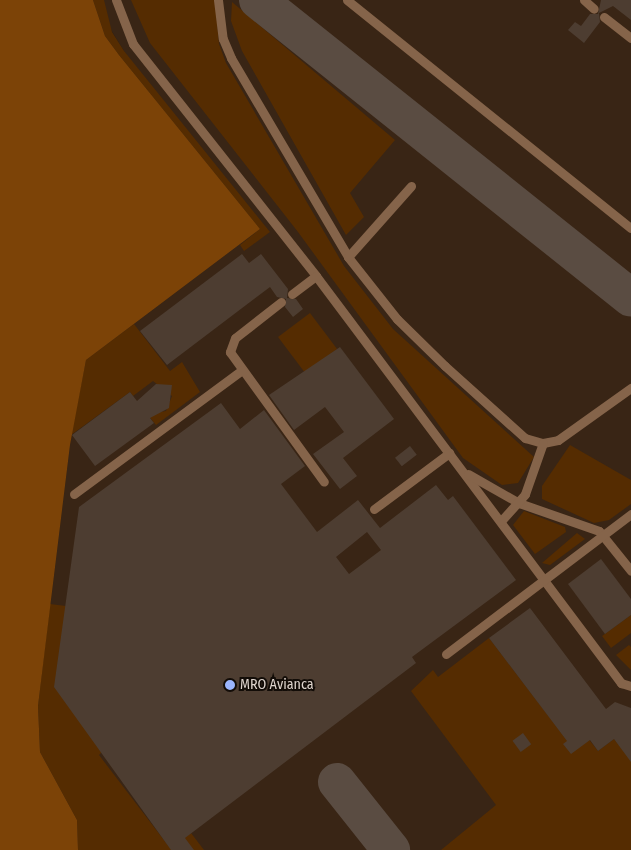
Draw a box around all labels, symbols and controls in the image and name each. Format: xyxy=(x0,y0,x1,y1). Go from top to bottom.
place label: MRO Avianca xyxy=(240,677,314,693)
marker: MRO Avianca xyxy=(224,679,236,691)

